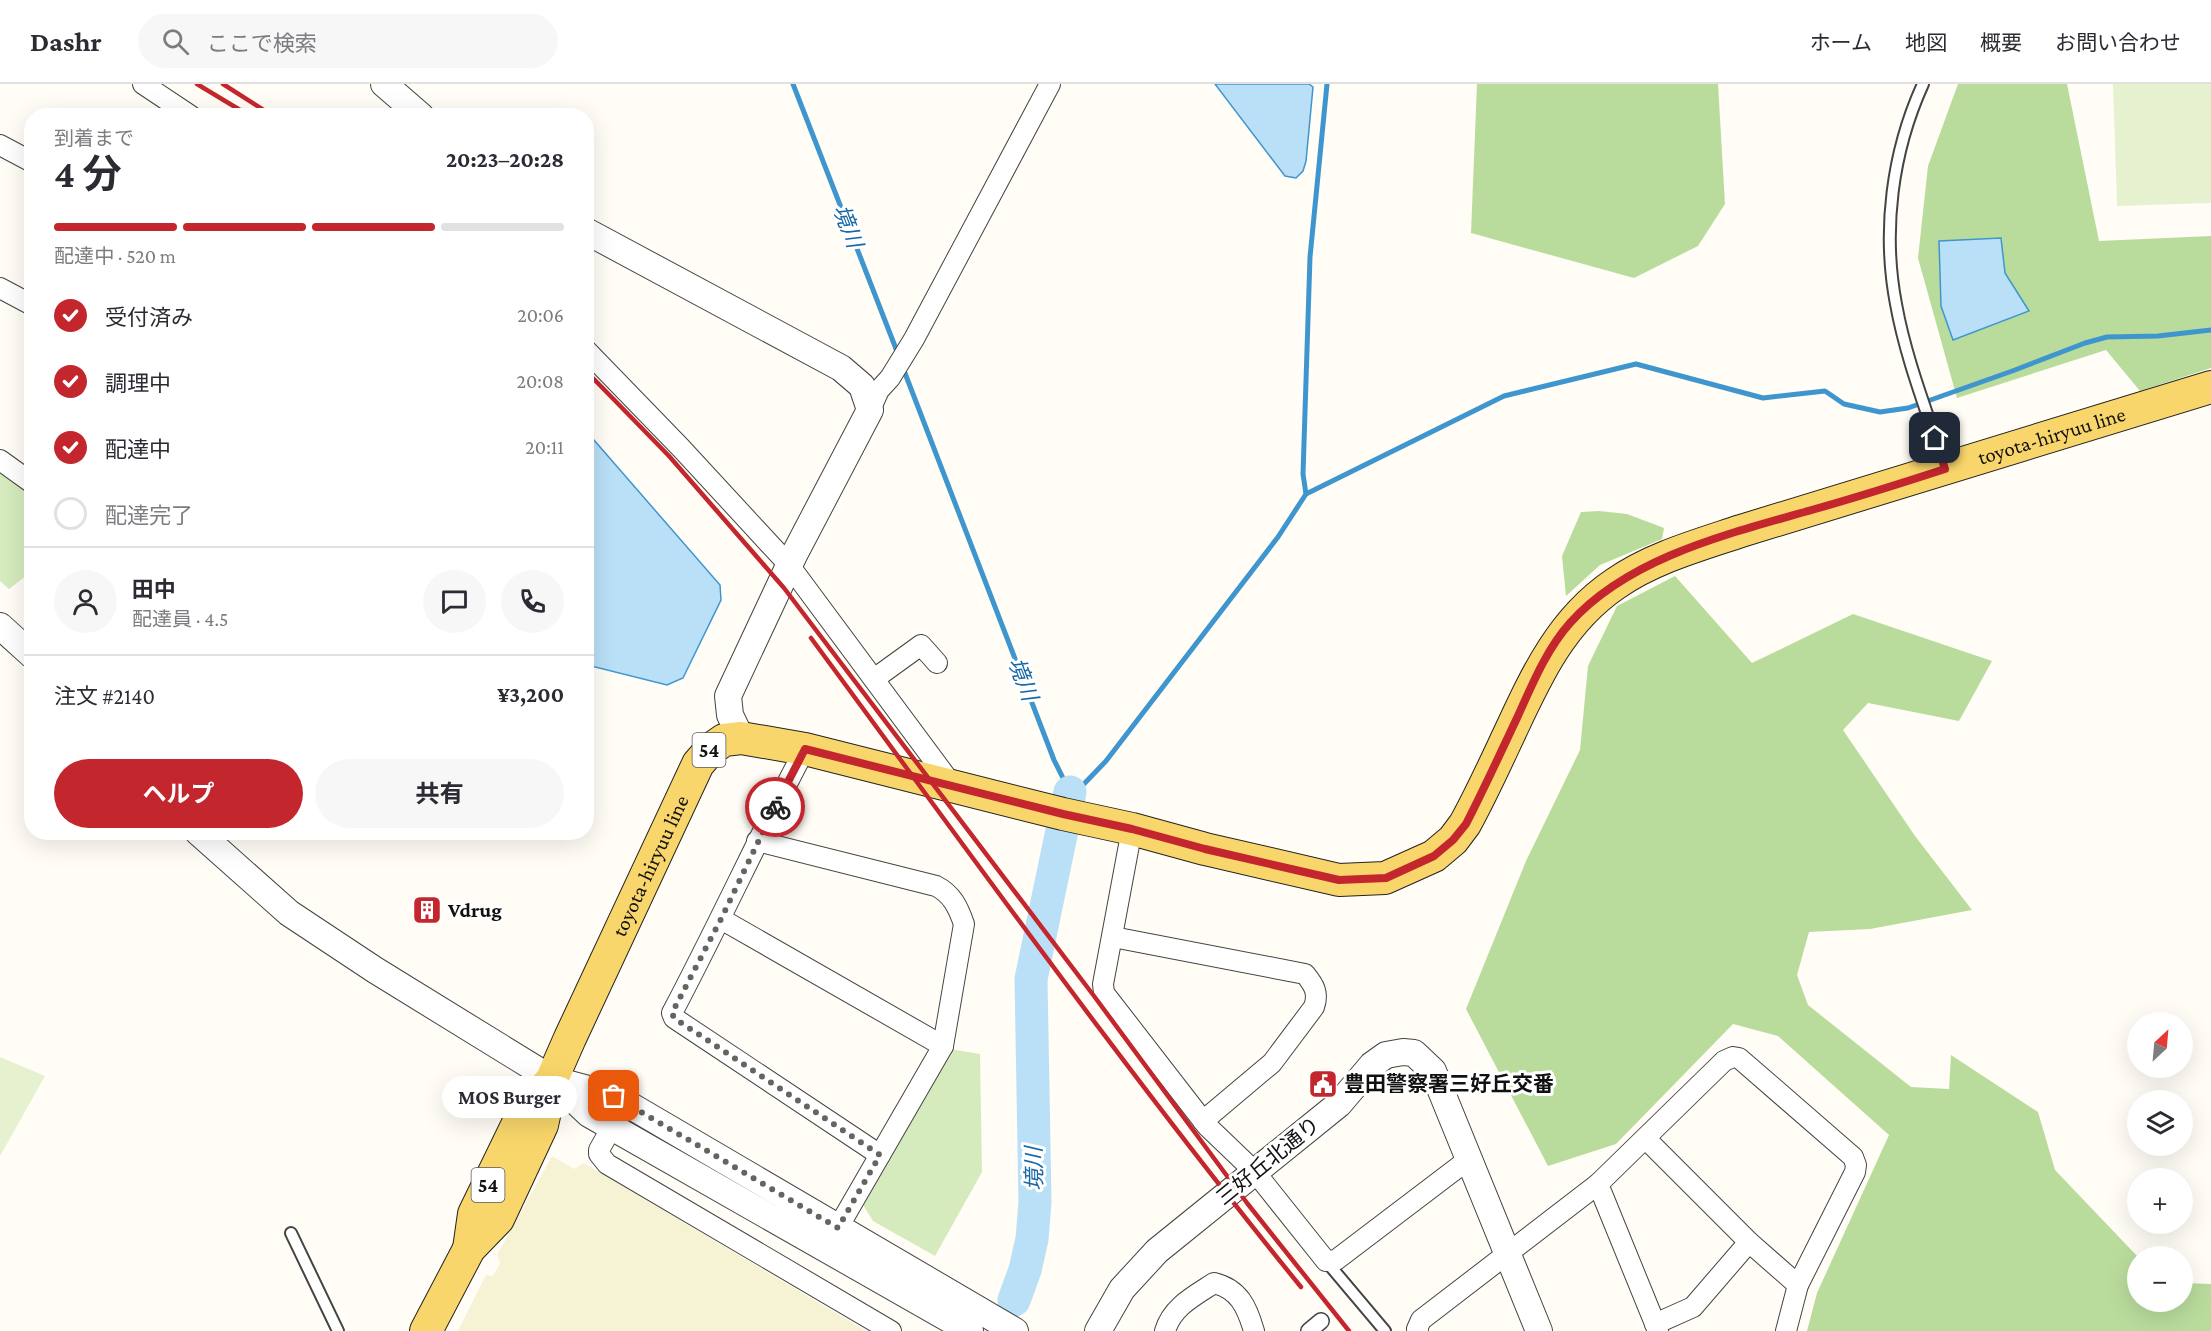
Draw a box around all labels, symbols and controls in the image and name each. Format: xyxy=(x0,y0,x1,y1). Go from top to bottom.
search box xyxy=(138,14,558,68)
icon: search xyxy=(159,25,192,58)
text: Dashr xyxy=(30,26,102,57)
text: ここで検索 xyxy=(207,31,317,56)
text: ホーム xyxy=(1810,31,1872,55)
text: 地図 xyxy=(1905,31,1947,55)
text: 概要 xyxy=(1980,31,2022,55)
text: お問い合わせ xyxy=(2055,31,2181,55)
text: 到着まで xyxy=(54,127,134,149)
text: 20:23–20:28 xyxy=(446,147,564,172)
text: 4 分 xyxy=(54,152,122,195)
water label: 境川 xyxy=(828,201,868,253)
text: 配達中 · 520 m xyxy=(54,245,176,267)
icon: check xyxy=(54,299,87,332)
text: 20:06 xyxy=(517,304,564,326)
text: 受付済み xyxy=(105,305,193,330)
icon: check xyxy=(54,365,87,398)
text: 20:08 xyxy=(517,370,564,392)
text: 調理中 xyxy=(105,371,171,396)
street label: toyota-hiryuu line xyxy=(1975,402,2128,470)
pin xyxy=(1909,412,1960,463)
icon: home xyxy=(1918,421,1951,454)
icon: check xyxy=(54,431,87,464)
text: 20:11 xyxy=(525,436,564,458)
text: 配達中 xyxy=(105,437,171,462)
text: 配達完了 xyxy=(105,503,193,528)
button: person xyxy=(54,570,117,633)
button: chat xyxy=(423,570,486,633)
button: phone xyxy=(501,570,564,633)
text: 田中 xyxy=(132,577,176,602)
text: 配達員 · 4.5 xyxy=(132,608,229,630)
water label: 境川 xyxy=(1003,654,1043,706)
text: ¥3,200 xyxy=(497,682,564,707)
text: 注文 #2140 xyxy=(54,684,155,709)
road number: 54 xyxy=(692,733,726,767)
button: ヘルプ xyxy=(54,759,303,828)
button: 共有 xyxy=(315,759,564,828)
courier xyxy=(745,777,805,837)
street label: toyota-hiryuu line xyxy=(607,791,694,940)
icon: bike xyxy=(759,791,792,824)
building icon: Vdrug xyxy=(411,894,443,926)
place label: Vdrug xyxy=(447,898,502,922)
north arrow xyxy=(2127,1012,2193,1078)
map controls xyxy=(2127,1012,2193,1312)
public building icon: 豊田警察署三好丘交番 xyxy=(1307,1068,1339,1100)
pin xyxy=(588,1070,639,1121)
place label: 豊田警察署三好丘交番 xyxy=(1344,1072,1554,1096)
callout: MOS Burger xyxy=(443,1075,578,1117)
icon: bag xyxy=(597,1079,630,1112)
text: MOS Burger xyxy=(458,1086,561,1108)
button: layers xyxy=(2127,1090,2193,1156)
street label: 三好丘北通り xyxy=(1211,1112,1325,1210)
water label: 境川 xyxy=(1021,1145,1047,1191)
road number: 54 xyxy=(472,1168,504,1202)
button: + xyxy=(2127,1168,2193,1234)
button: − xyxy=(2127,1246,2193,1312)

